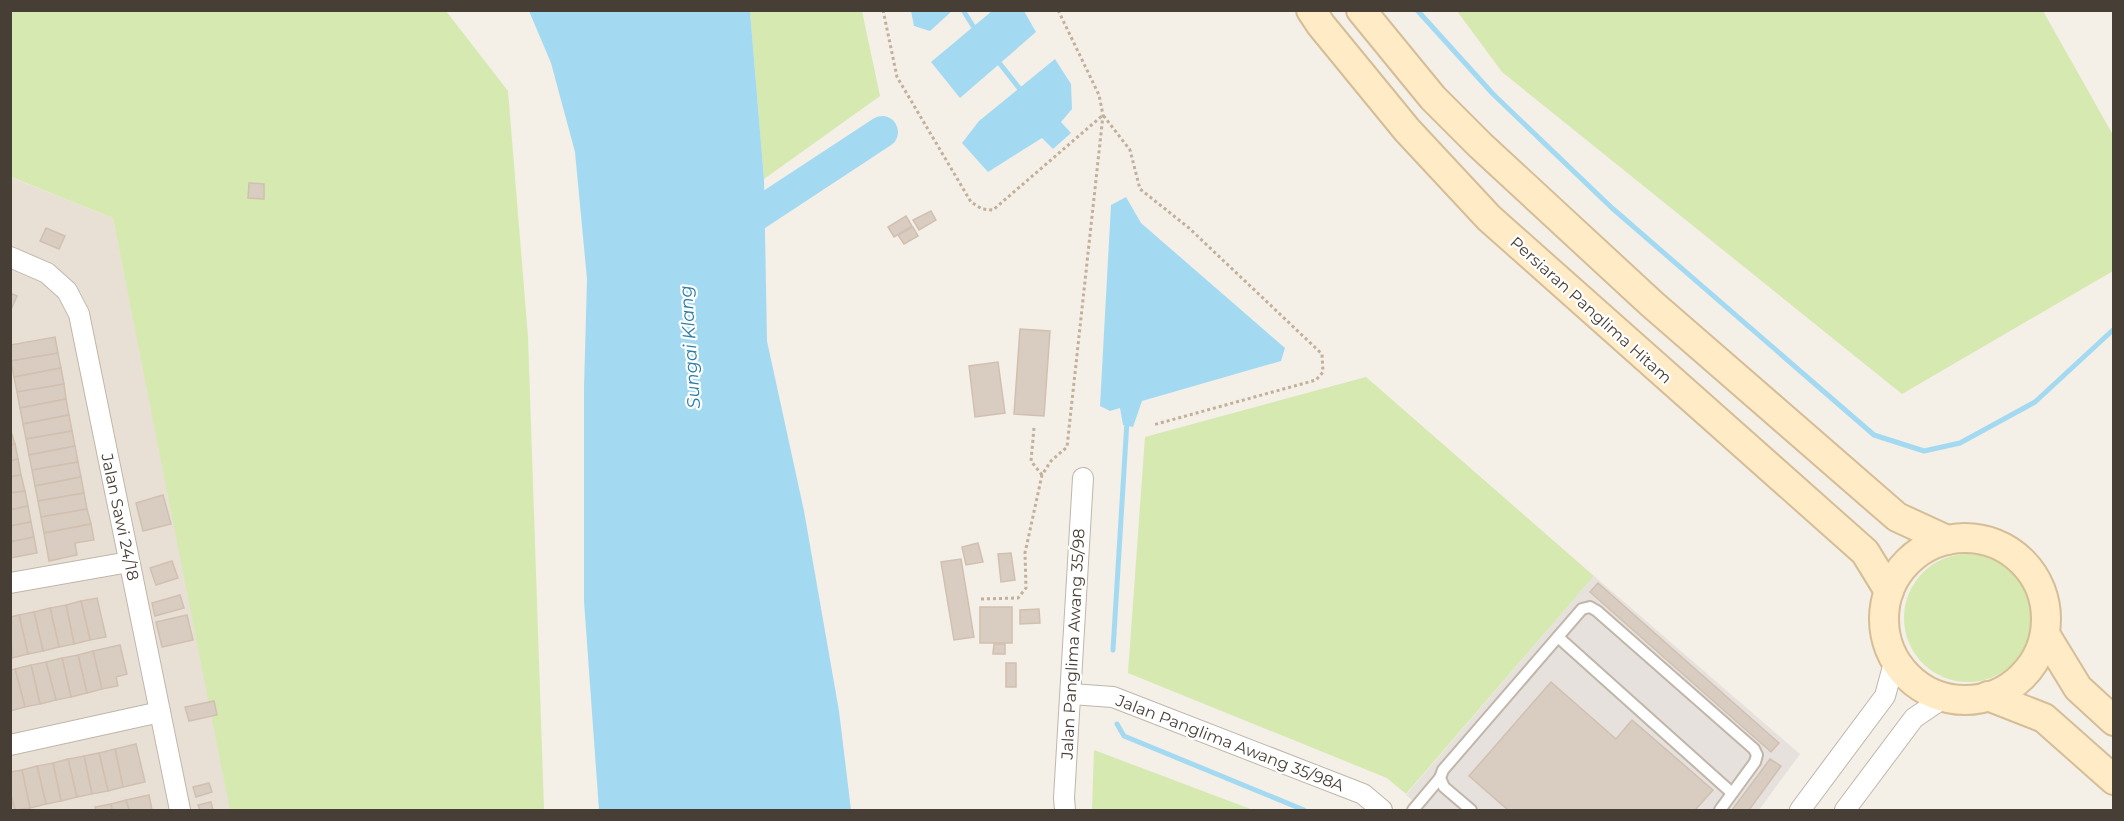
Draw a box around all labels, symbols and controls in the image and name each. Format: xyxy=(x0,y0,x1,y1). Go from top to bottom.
street label: Persiaran Panglima Hitam xyxy=(1506,232,1676,388)
water label: Sungai Klang xyxy=(675,284,705,410)
street label: Jalan Sawi 24/18 xyxy=(97,451,143,582)
street label: Jalan Panglima Awang 35/98 xyxy=(1057,528,1089,761)
street label: Jalan Panglima Awang 35/98A xyxy=(1112,690,1347,796)

